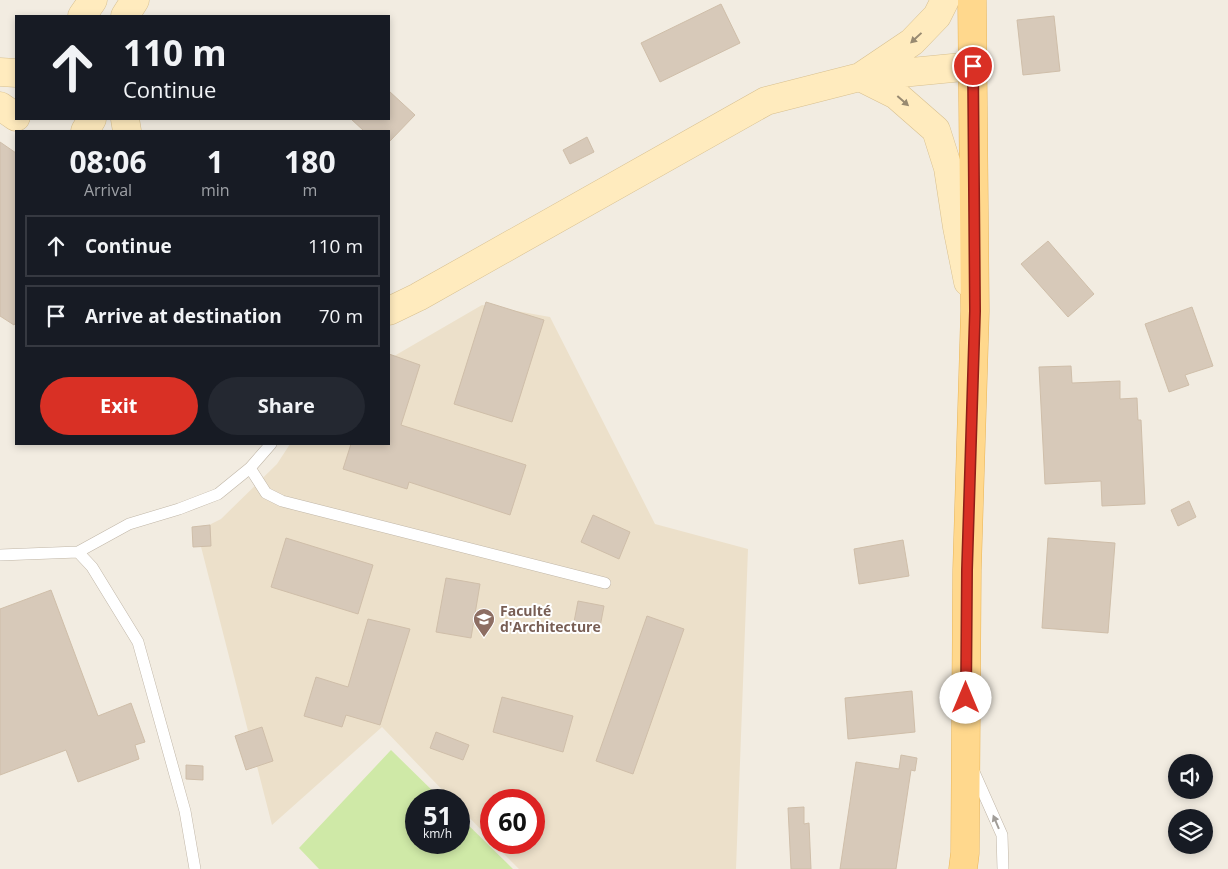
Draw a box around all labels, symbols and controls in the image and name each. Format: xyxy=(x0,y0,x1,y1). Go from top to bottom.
text: 110 m xyxy=(123,29,227,76)
one-way arrow xyxy=(910,32,922,44)
icon: ahead xyxy=(40,35,105,100)
pin xyxy=(952,45,994,87)
icon: arrive xyxy=(959,52,987,80)
text: Continue xyxy=(123,74,216,104)
one-way arrow xyxy=(896,95,908,107)
text: 08:06 xyxy=(69,141,147,182)
text: 1 xyxy=(207,141,224,182)
text: 180 xyxy=(284,141,336,182)
text: Arrival xyxy=(84,179,132,201)
text: min xyxy=(201,179,230,201)
text: m xyxy=(302,179,317,201)
icon: ahead xyxy=(42,232,70,260)
text: Continue xyxy=(85,233,172,259)
text: 110 m xyxy=(308,233,363,259)
icon: arrive xyxy=(42,302,70,330)
text: Arrive at destination xyxy=(85,303,282,329)
text: 70 m xyxy=(319,303,363,329)
button: Exit xyxy=(40,377,198,435)
button: Share xyxy=(208,377,365,435)
place label: Faculté d'Architecture xyxy=(500,601,601,636)
school or university icon: Faculté d'Architecture xyxy=(472,607,496,638)
position arrow xyxy=(939,671,991,723)
map controls xyxy=(1168,754,1213,854)
button: sound xyxy=(1168,754,1213,799)
speed limit sign: 60 xyxy=(480,789,545,854)
text: 51 xyxy=(423,798,452,832)
button: layers xyxy=(1168,809,1213,854)
one-way arrow xyxy=(991,815,999,829)
text: km/h xyxy=(423,825,452,842)

